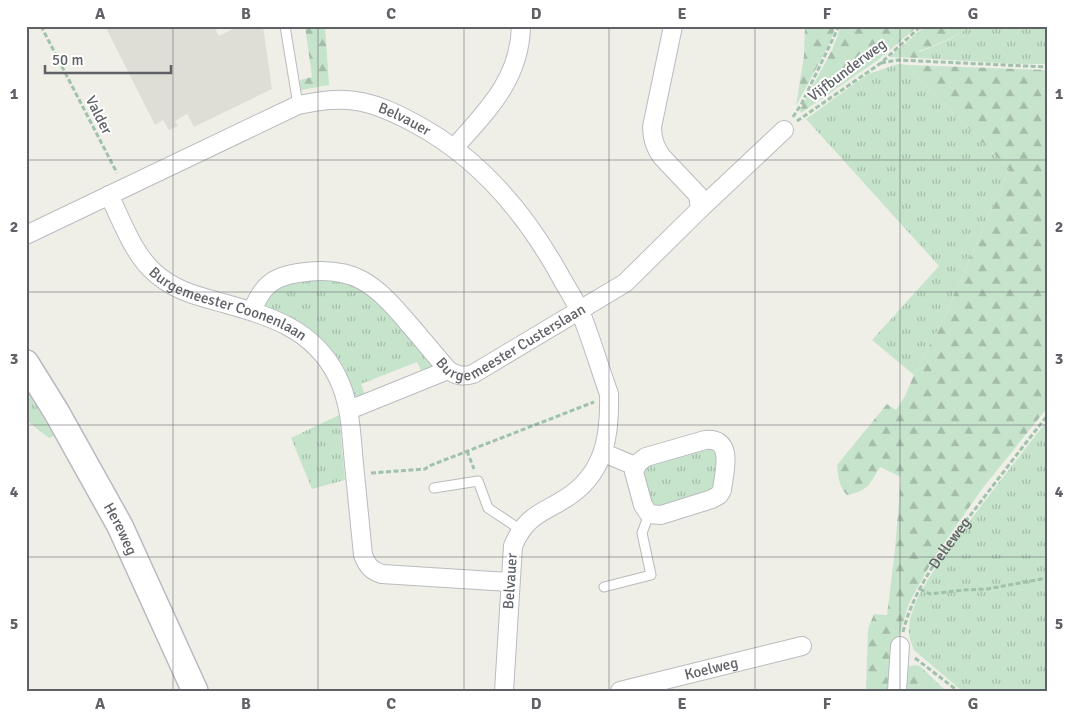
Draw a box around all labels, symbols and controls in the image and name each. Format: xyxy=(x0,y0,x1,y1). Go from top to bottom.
text: A xyxy=(95,4,106,24)
text: B xyxy=(241,4,251,24)
text: C xyxy=(386,4,396,24)
text: D xyxy=(531,4,542,24)
text: E xyxy=(677,4,687,24)
text: F xyxy=(823,4,832,24)
text: G xyxy=(968,4,978,24)
street label: Vijfbunderweg xyxy=(804,35,890,105)
scale bar xyxy=(45,42,171,74)
text: 50 m xyxy=(52,51,83,69)
text: 1 xyxy=(10,84,19,104)
text: 1 xyxy=(1055,84,1064,104)
street label: Valder xyxy=(82,93,117,138)
street label: Belvauer xyxy=(376,98,435,140)
text: 2 xyxy=(10,217,18,237)
text: 2 xyxy=(1055,217,1063,237)
street label: Burgemeester Coonenlaan xyxy=(145,263,310,344)
street label: Burgemeester Custerslaan xyxy=(432,300,589,385)
text: 3 xyxy=(10,349,18,369)
text: 3 xyxy=(1055,349,1063,369)
text: 4 xyxy=(10,482,19,502)
text: 4 xyxy=(1055,482,1064,502)
street label: Hereweg xyxy=(100,499,141,558)
street label: Delleweg xyxy=(925,514,974,572)
street label: Belvauer xyxy=(499,552,521,610)
text: 5 xyxy=(10,614,18,634)
text: 5 xyxy=(1055,614,1063,634)
street label: Koelweg xyxy=(683,653,740,684)
text: A xyxy=(95,694,106,714)
text: B xyxy=(241,694,251,714)
text: C xyxy=(386,694,396,714)
text: D xyxy=(531,694,542,714)
text: E xyxy=(677,694,687,714)
text: F xyxy=(823,694,832,714)
text: G xyxy=(968,694,978,714)

